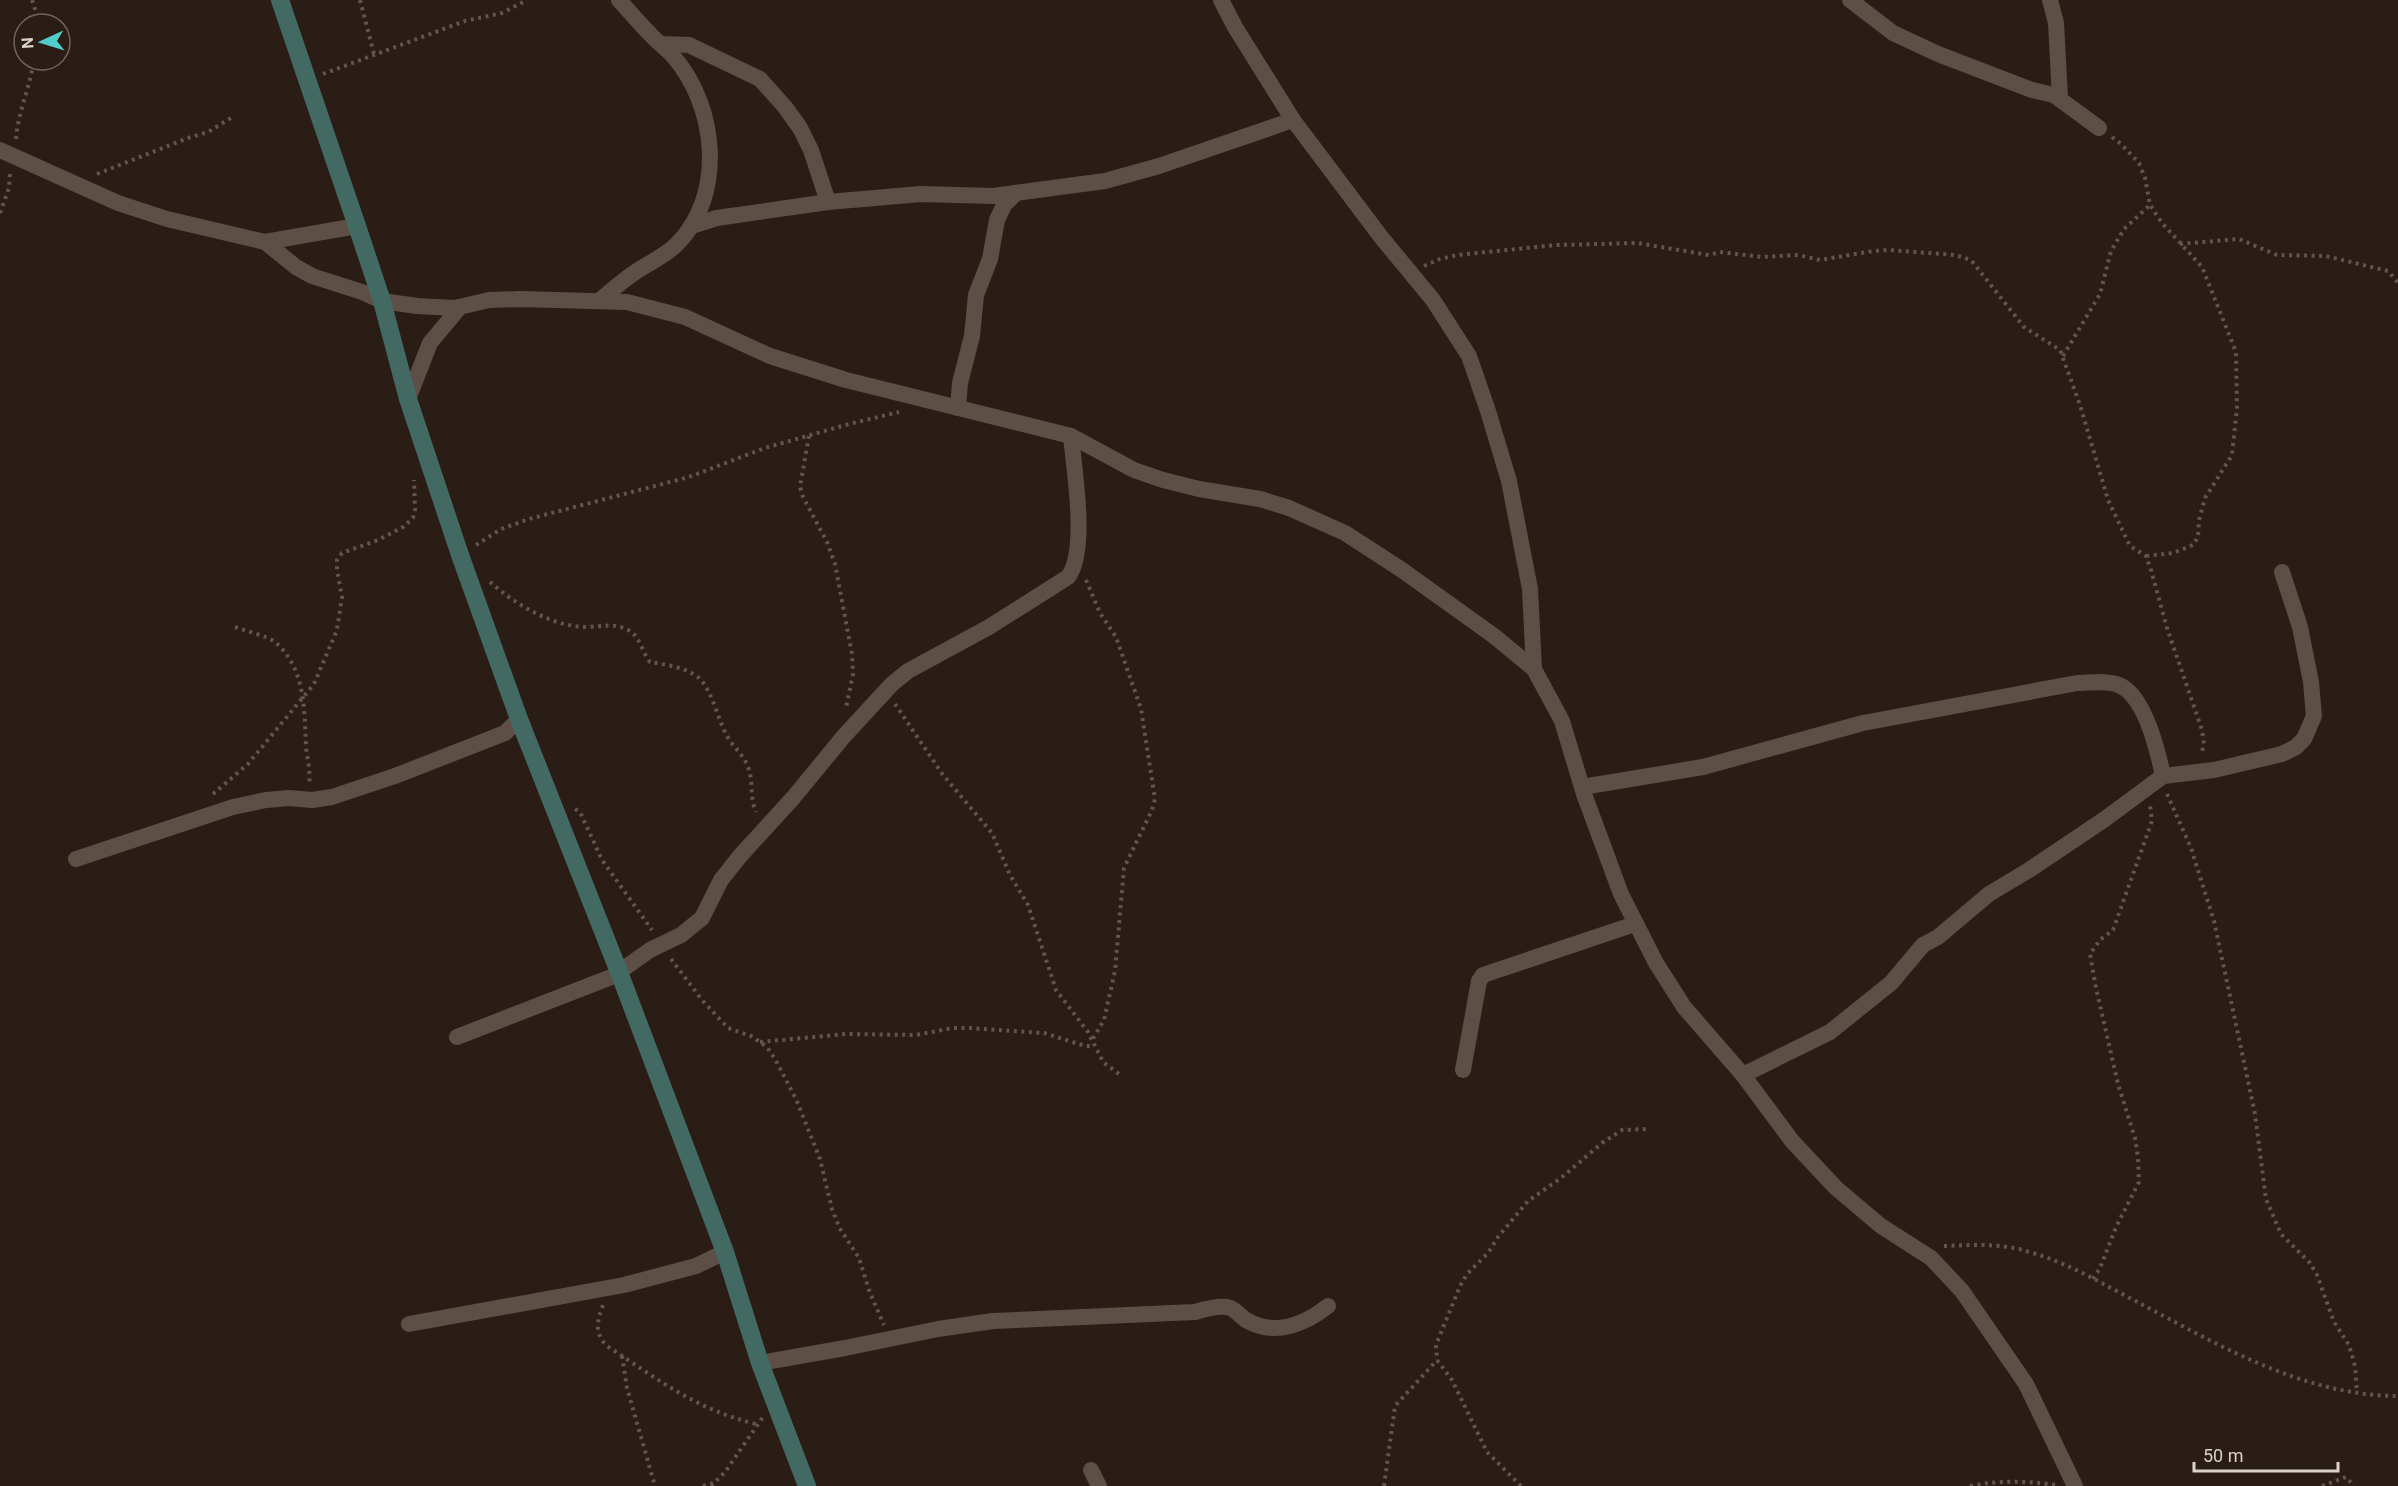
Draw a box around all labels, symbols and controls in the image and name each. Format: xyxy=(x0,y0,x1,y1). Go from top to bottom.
north arrow xyxy=(12,12,72,72)
text: N xyxy=(18,37,37,49)
scale bar xyxy=(2194,1435,2338,1473)
text: 50 m xyxy=(2203,1445,2243,1466)

